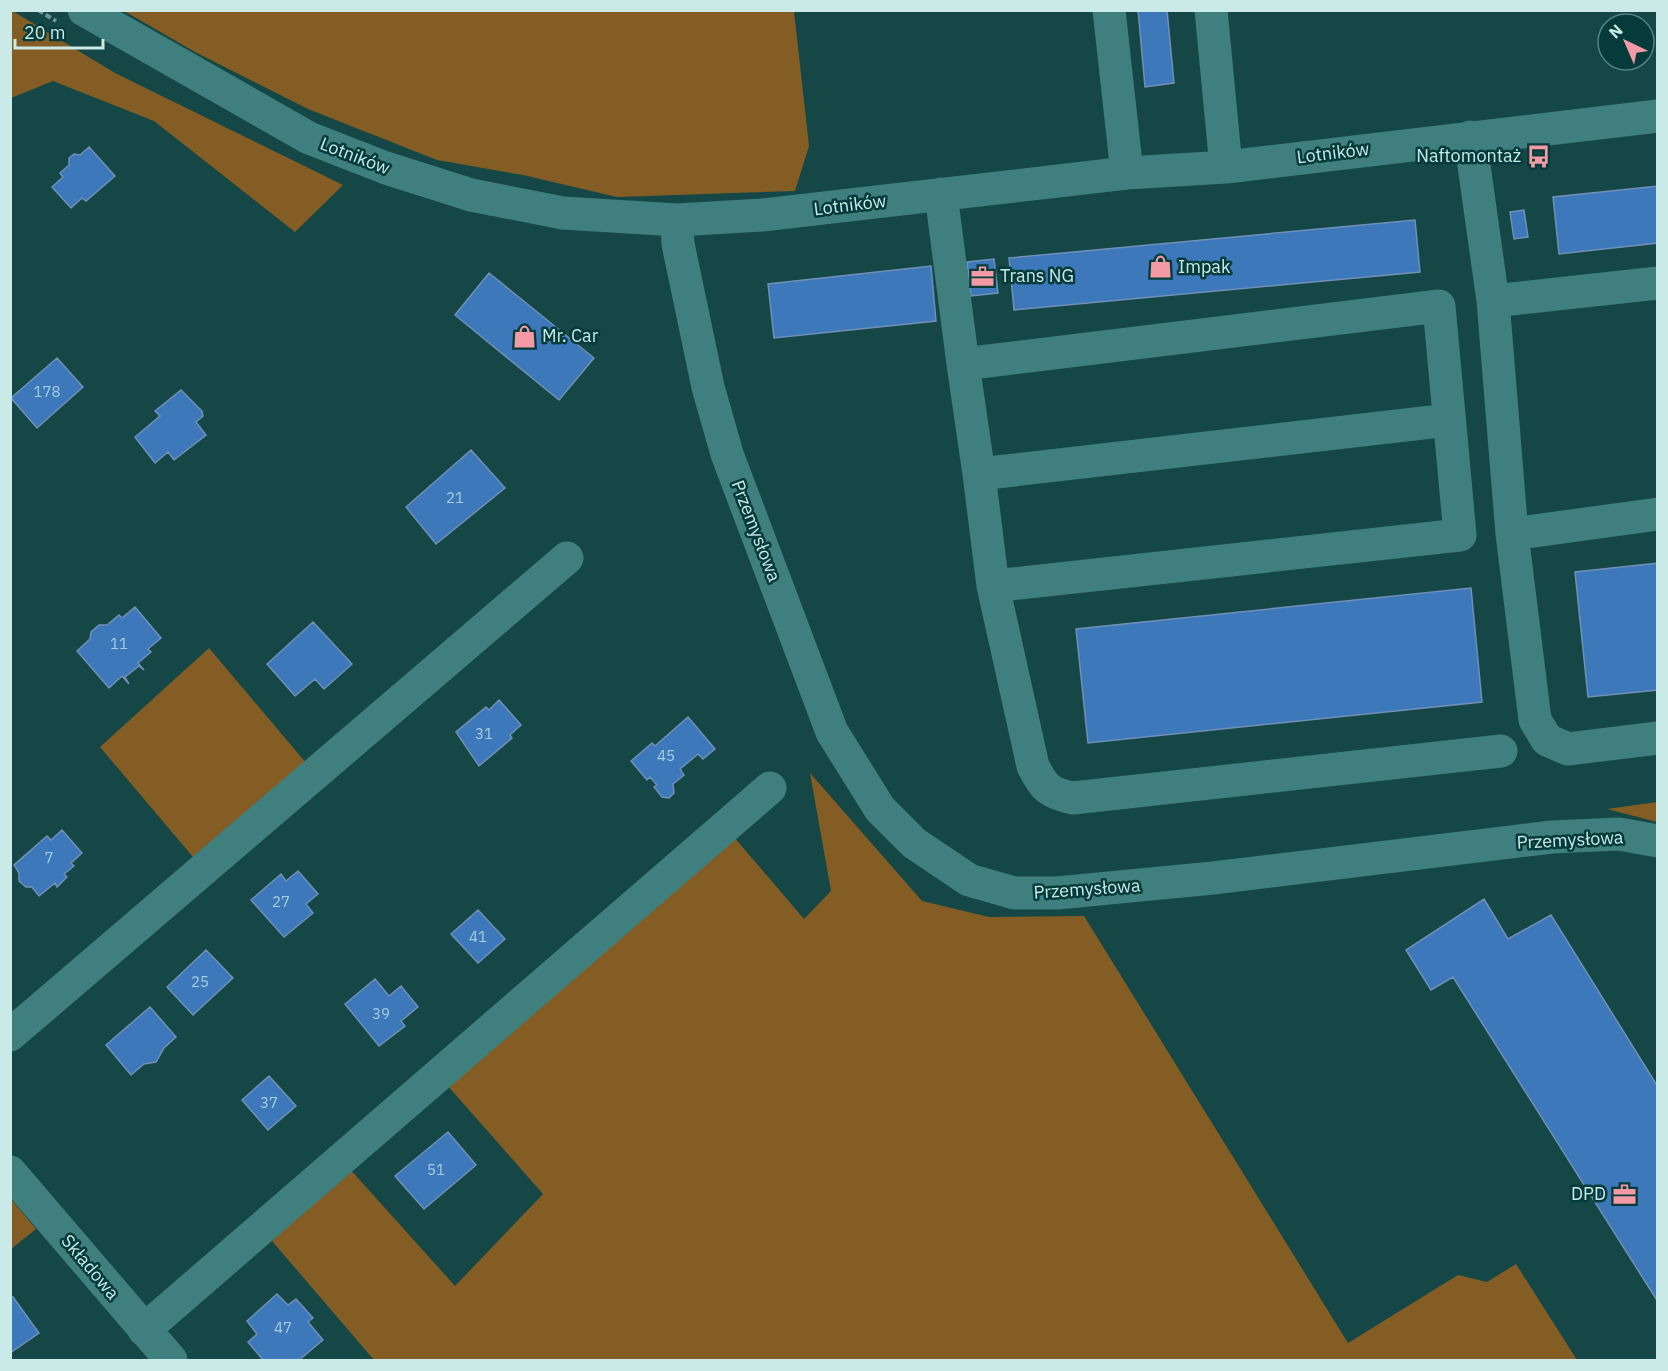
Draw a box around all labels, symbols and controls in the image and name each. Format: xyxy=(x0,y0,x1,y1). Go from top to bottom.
scale bar xyxy=(15,12,104,50)
north arrow xyxy=(1596,12,1656,72)
text: N xyxy=(1604,20,1627,42)
text: 20 m xyxy=(24,21,66,44)
street label: Lotników xyxy=(317,132,394,179)
street label: Lotników xyxy=(1295,137,1371,168)
bus stop icon: Naftomontaż xyxy=(1526,143,1552,169)
place label: Naftomontaż xyxy=(1416,144,1521,167)
street label: Lotników xyxy=(812,189,888,220)
shop icon: Impak xyxy=(1147,254,1173,280)
place label: Impak xyxy=(1178,255,1231,278)
office icon: Trans NG xyxy=(969,263,995,289)
place label: Trans NG xyxy=(1000,264,1074,287)
shop icon: Mr. Car xyxy=(511,323,537,349)
place label: Mr. Car xyxy=(542,324,599,347)
house number: 178 xyxy=(33,382,61,401)
street label: Przemysłowa xyxy=(727,477,786,585)
house number: 21 xyxy=(446,488,464,507)
house number: 11 xyxy=(110,634,128,653)
house number: 31 xyxy=(475,724,493,743)
house number: 45 xyxy=(657,746,675,765)
street label: Przemysłowa xyxy=(1516,825,1624,854)
house number: 7 xyxy=(44,848,54,867)
street label: Przemysłowa xyxy=(1033,873,1141,904)
house number: 27 xyxy=(272,892,290,911)
house number: 41 xyxy=(469,927,487,946)
house number: 25 xyxy=(191,972,209,991)
house number: 39 xyxy=(372,1004,390,1023)
house number: 37 xyxy=(260,1093,278,1112)
house number: 51 xyxy=(427,1160,445,1179)
office icon: DPD xyxy=(1611,1181,1637,1207)
place label: DPD xyxy=(1571,1182,1606,1205)
street label: Składowa xyxy=(56,1229,125,1304)
house number: 47 xyxy=(274,1318,292,1337)

